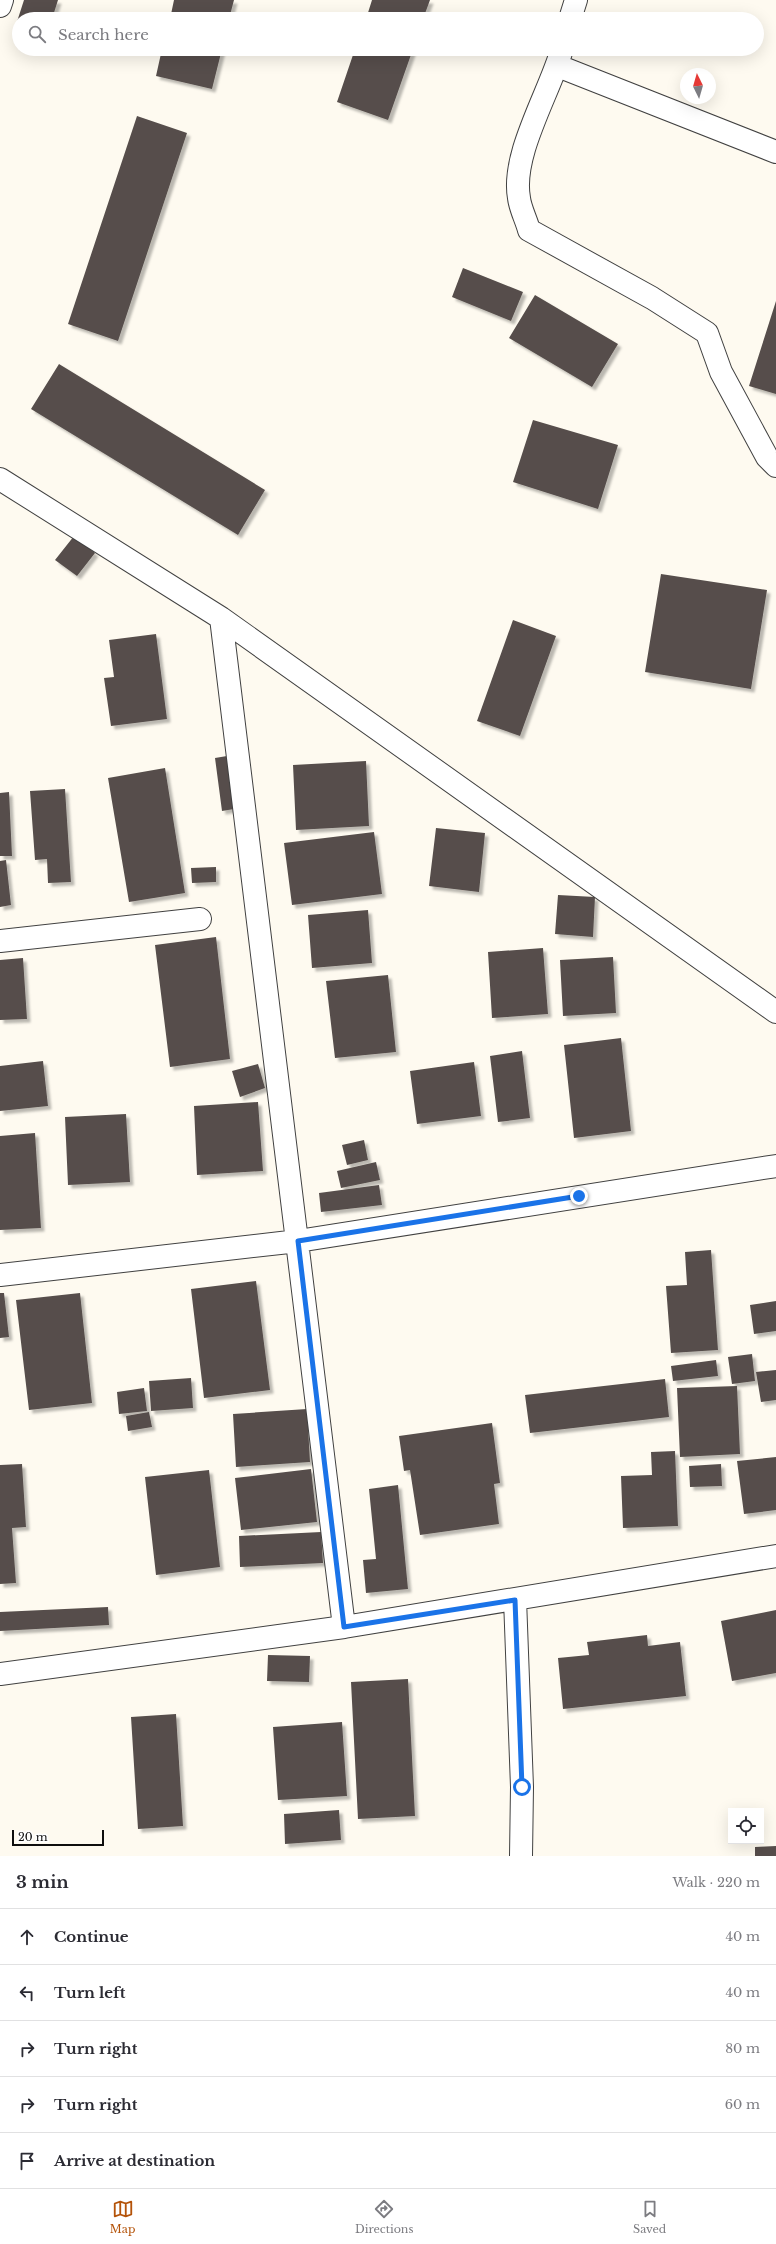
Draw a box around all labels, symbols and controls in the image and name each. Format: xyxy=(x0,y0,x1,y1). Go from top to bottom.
search box xyxy=(12,12,764,56)
icon: search xyxy=(26,23,48,45)
text: Search here xyxy=(58,25,149,44)
north arrow xyxy=(680,68,716,104)
route end xyxy=(570,1187,588,1205)
route start xyxy=(513,1778,531,1796)
map controls xyxy=(728,1808,764,1844)
button: locate xyxy=(728,1808,764,1844)
scale bar xyxy=(12,1828,104,1847)
text: 20 m xyxy=(18,1830,48,1844)
text: 3 min xyxy=(16,1872,69,1893)
text: Walk · 220 m xyxy=(672,1874,760,1891)
icon: ahead xyxy=(16,1926,38,1948)
text: Continue xyxy=(54,1927,129,1946)
text: 40 m xyxy=(725,1928,760,1945)
icon: left xyxy=(16,1982,38,2004)
text: Turn left xyxy=(54,1983,125,2002)
text: 40 m xyxy=(725,1984,760,2001)
icon: right xyxy=(16,2038,38,2060)
text: Turn right xyxy=(54,2039,137,2058)
text: 80 m xyxy=(725,2040,760,2057)
icon: right xyxy=(16,2094,38,2116)
text: Turn right xyxy=(54,2095,137,2114)
text: 60 m xyxy=(725,2096,760,2113)
icon: arrive xyxy=(16,2150,38,2172)
text: Arrive at destination xyxy=(54,2151,215,2170)
tab: Map xyxy=(110,2198,135,2236)
tab: Directions xyxy=(355,2198,413,2236)
tab: Saved xyxy=(633,2198,666,2236)

